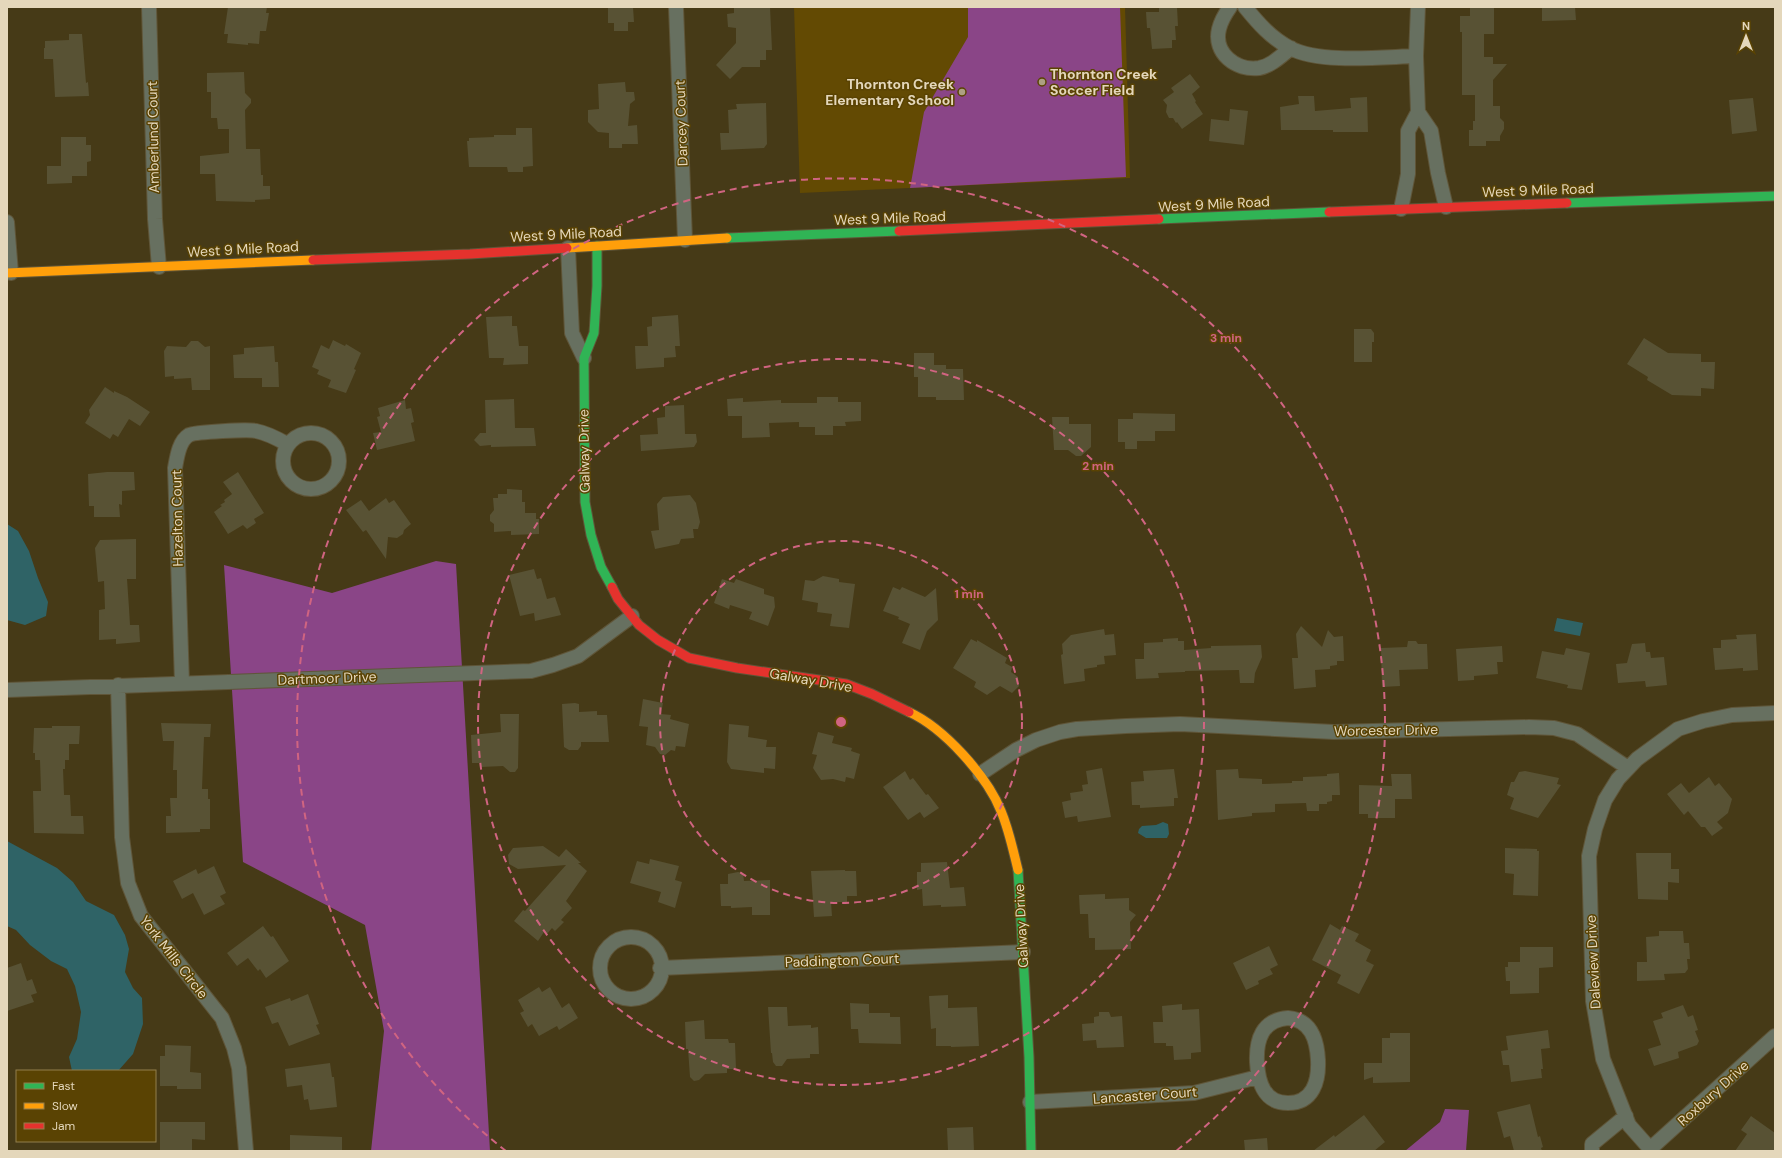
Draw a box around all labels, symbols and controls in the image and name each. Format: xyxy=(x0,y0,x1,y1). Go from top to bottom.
north arrow xyxy=(1726,16,1766,56)
text: N xyxy=(1742,19,1750,33)
place label: Thornton Creek Soccer Field xyxy=(1050,65,1157,99)
place label: Thornton Creek Elementary School xyxy=(825,75,954,109)
marker: Thornton Creek Soccer Field xyxy=(1037,77,1047,87)
street label: Darcey Court xyxy=(670,80,692,166)
street label: Amberlund Court xyxy=(143,81,163,193)
marker: Thornton Creek Elementary School xyxy=(957,87,967,97)
street label: West 9 Mile Road xyxy=(1482,179,1594,201)
street label: West 9 Mile Road xyxy=(1158,192,1270,216)
street label: West 9 Mile Road xyxy=(834,207,946,229)
street label: West 9 Mile Road xyxy=(510,222,622,246)
street label: West 9 Mile Road xyxy=(187,237,299,261)
text: 3 min xyxy=(1210,330,1242,346)
street label: Galway Drive xyxy=(574,409,594,493)
text: 2 min xyxy=(1082,458,1114,474)
street label: Hazelton Court xyxy=(167,469,187,567)
text: 1 min xyxy=(954,586,984,602)
street label: Galway Drive xyxy=(768,664,854,696)
street label: Dartmoor Drive xyxy=(277,667,377,689)
centre of rings xyxy=(834,715,848,729)
street label: Worcester Drive xyxy=(1334,720,1438,740)
street label: Galway Drive xyxy=(1010,884,1032,968)
street label: York Mills Circle xyxy=(136,912,212,1002)
street label: Daleview Drive xyxy=(1582,915,1604,1009)
street label: Paddington Court xyxy=(784,949,900,971)
street label: Roxbury Drive xyxy=(1674,1056,1752,1130)
legend xyxy=(16,1070,156,1142)
text: Fast xyxy=(52,1078,75,1094)
street label: Lancaster Court xyxy=(1092,1082,1198,1108)
text: Slow xyxy=(52,1098,78,1114)
text: Jam xyxy=(52,1118,75,1134)

